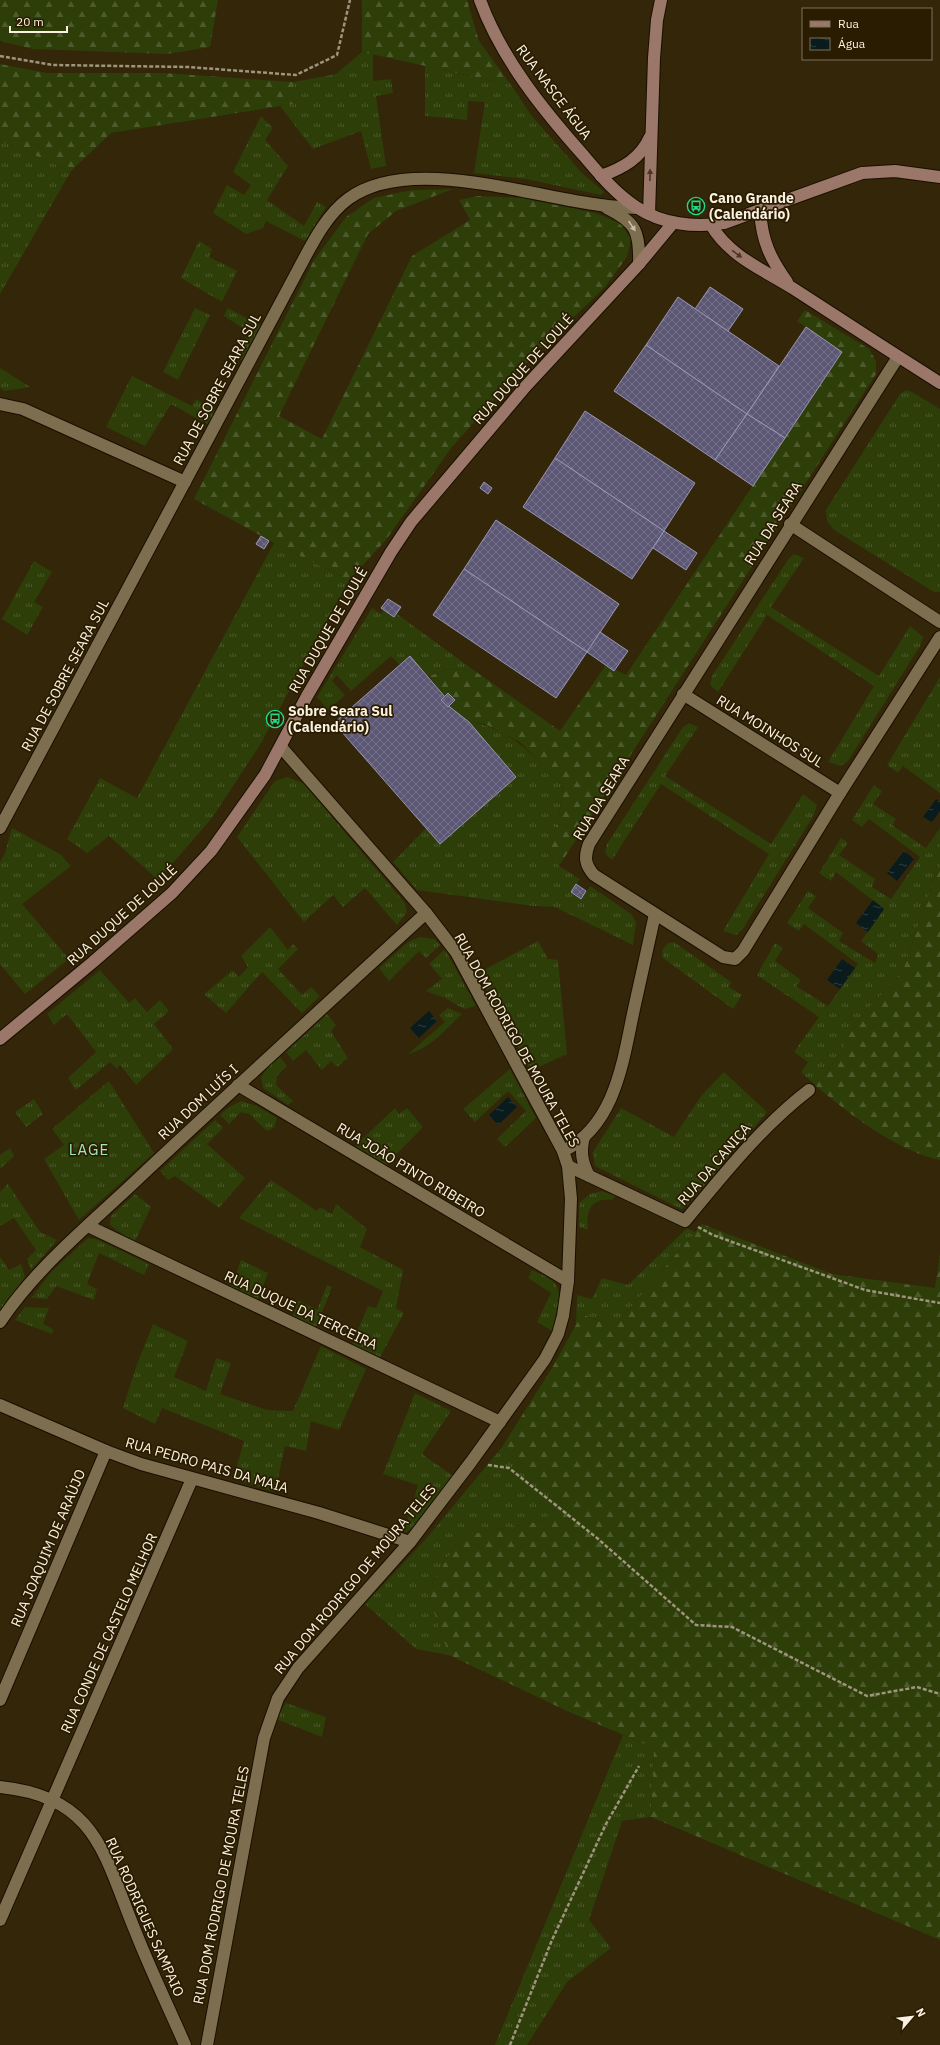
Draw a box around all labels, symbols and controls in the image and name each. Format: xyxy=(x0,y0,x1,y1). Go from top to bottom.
scale bar xyxy=(10,8,67,34)
legend xyxy=(802,8,932,60)
text: 20 m xyxy=(16,14,44,29)
text: Rua xyxy=(838,16,859,31)
text: Água xyxy=(838,36,866,51)
street label: RUA NASCE ÁGUA xyxy=(512,40,596,143)
one-way arrow xyxy=(647,168,653,181)
place label: Cano Grande (Calendário) xyxy=(709,189,794,223)
bus stop icon: Cano Grande (Calendário) xyxy=(686,196,706,216)
one-way arrow xyxy=(628,221,636,231)
one-way arrow xyxy=(731,250,742,258)
street label: RUA DUQUE DE LOULÉ xyxy=(468,309,577,428)
street label: RUA DE SOBRE SEARA SUL xyxy=(169,310,265,468)
street label: RUA DA SEARA xyxy=(740,478,806,568)
street label: RUA DUQUE DE LOULÉ xyxy=(284,563,371,696)
street label: RUA DE SOBRE SEARA SUL xyxy=(17,596,113,754)
street label: RUA MOINHOS SUL xyxy=(713,691,827,771)
place label: Sobre Seara Sul (Calendário) xyxy=(288,702,393,736)
bus stop icon: Sobre Seara Sul (Calendário) xyxy=(265,709,285,729)
street label: RUA DA SEARA xyxy=(569,753,633,843)
street label: RUA DUQUE DE LOULÉ xyxy=(62,860,181,969)
street label: RUA DOM RODRIGO DE MOURA TELES xyxy=(450,930,584,1150)
street label: RUA DOM LUÍS I xyxy=(153,1060,242,1144)
street label: RUA JOÃO PINTO RIBEIRO xyxy=(333,1118,489,1222)
street label: RUA DA CANIÇA xyxy=(674,1119,755,1209)
district label: LAGE xyxy=(69,1140,109,1159)
street label: RUA DUQUE DA TERCEIRA xyxy=(222,1267,381,1353)
street label: RUA PEDRO PAIS DA MAIA xyxy=(123,1433,291,1497)
street label: RUA JOAQUIM DE ARAÚJO xyxy=(6,1466,89,1630)
street label: RUA DOM RODRIGO DE MOURA TELES xyxy=(270,1480,440,1678)
street label: RUA CONDE DE CASTELO MELHOR xyxy=(57,1530,161,1736)
street label: RUA DOM RODRIGO DE MOURA TELES xyxy=(189,1764,253,2006)
street label: RUA RODRIGUES SAMPAIO xyxy=(102,1834,188,2000)
north arrow xyxy=(892,1997,932,2037)
text: N xyxy=(913,2006,929,2019)

